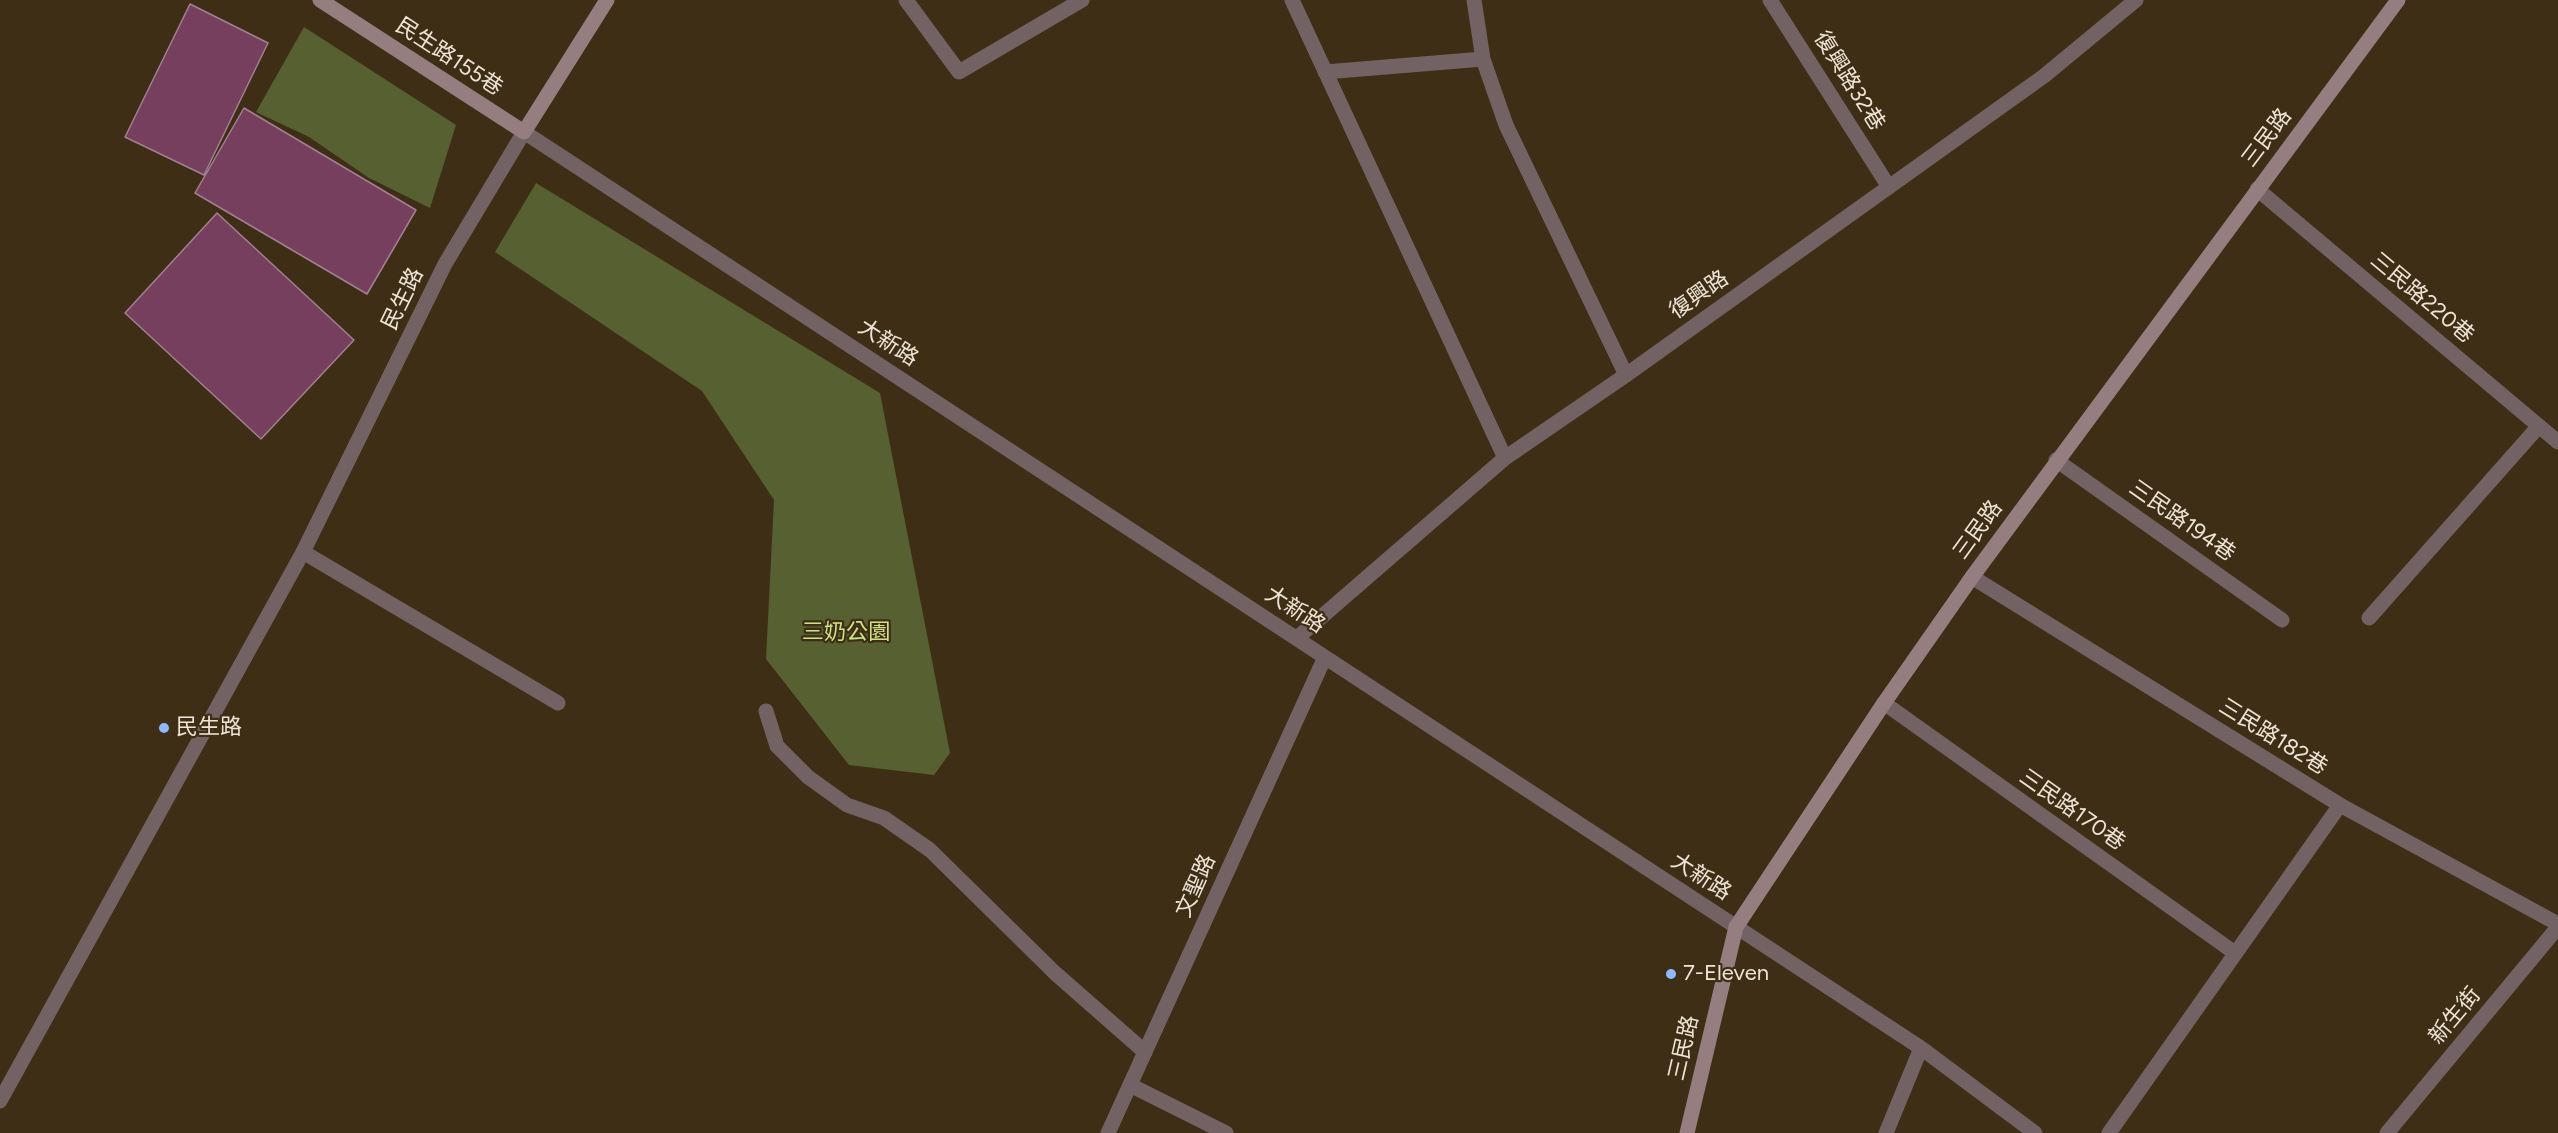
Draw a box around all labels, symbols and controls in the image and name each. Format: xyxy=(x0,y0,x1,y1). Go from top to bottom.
street label: 民生路155巷 xyxy=(390,13,508,101)
street label: 復興路32巷 xyxy=(1808,26,1890,136)
street label: 三民路 xyxy=(2237,104,2297,172)
street label: 三民路220巷 xyxy=(2365,247,2479,349)
street label: 民生路 xyxy=(377,264,429,334)
street label: 復興路 xyxy=(1664,265,1734,325)
street label: 大新路 xyxy=(853,314,923,372)
street label: 三民路194巷 xyxy=(2124,475,2240,567)
street label: 三民路 xyxy=(1948,496,2008,564)
street label: 大新路 xyxy=(1260,581,1330,639)
park label: 三奶公園 xyxy=(802,620,890,646)
street label: 三民路182巷 xyxy=(2214,693,2332,781)
place label: 民生路 xyxy=(176,715,242,741)
marker: 民生路 xyxy=(157,721,171,735)
street label: 三民路170巷 xyxy=(2014,764,2130,856)
street label: 大新路 xyxy=(1666,848,1736,906)
street label: 文聖路 xyxy=(1171,850,1221,922)
place label: 7-Eleven xyxy=(1683,961,1769,987)
marker: 7-Eleven xyxy=(1664,967,1678,981)
street label: 新生街 xyxy=(2424,982,2486,1050)
street label: 三民路 xyxy=(1664,1013,1704,1083)

